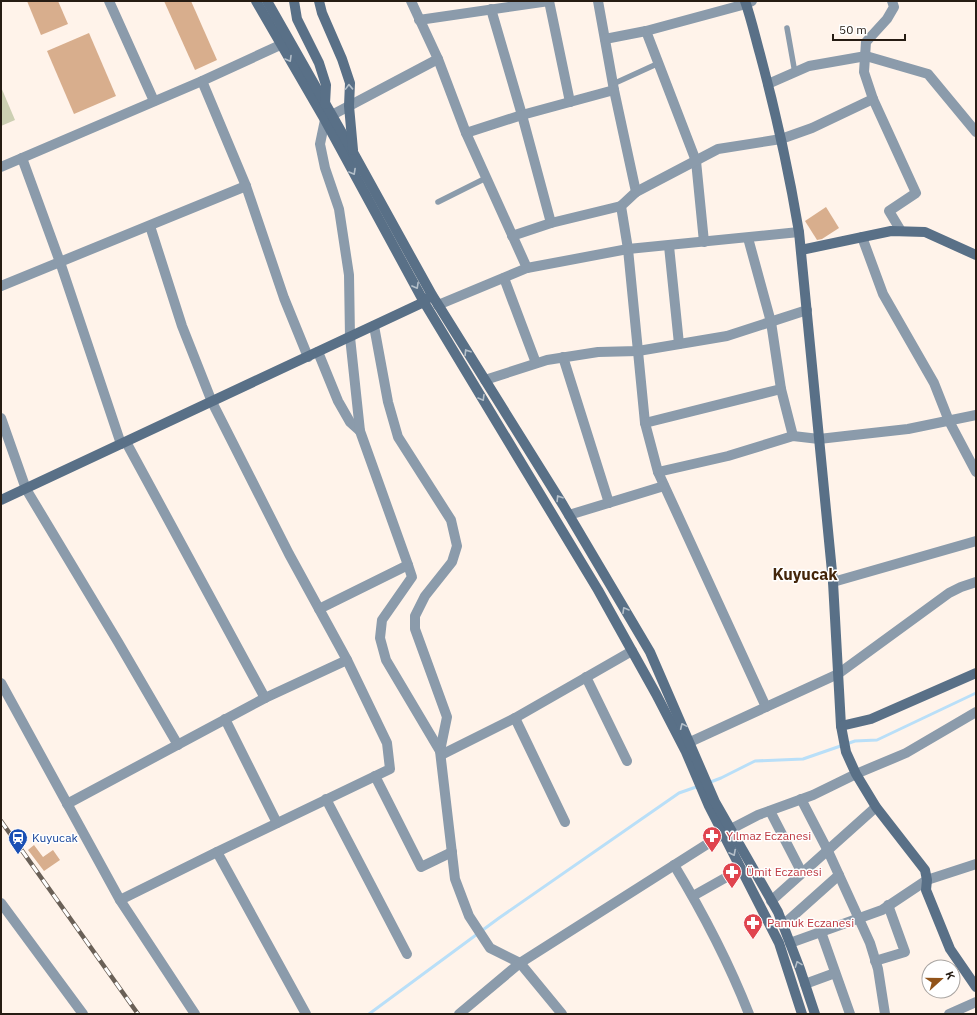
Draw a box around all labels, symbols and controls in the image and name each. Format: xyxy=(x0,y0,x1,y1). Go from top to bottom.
scale bar xyxy=(833,16,905,42)
text: 50 m xyxy=(839,22,867,37)
one-way arrow xyxy=(285,55,292,62)
one-way arrow xyxy=(345,84,353,90)
one-way arrow xyxy=(349,168,356,175)
one-way arrow xyxy=(411,282,418,289)
one-way arrow xyxy=(465,349,472,356)
one-way arrow xyxy=(477,394,485,401)
one-way arrow xyxy=(556,495,563,502)
district label: Kuyucak xyxy=(772,564,838,584)
one-way arrow xyxy=(622,607,629,614)
one-way arrow xyxy=(679,722,687,729)
pharmacy icon: Yılmaz Eczanesi xyxy=(701,825,723,853)
station icon: Kuyucak xyxy=(7,827,29,855)
place label: Yılmaz Eczanesi xyxy=(726,828,811,843)
place label: Kuyucak xyxy=(32,830,79,845)
one-way arrow xyxy=(728,849,736,856)
pharmacy icon: Ümit Eczanesi xyxy=(721,861,743,889)
place label: Ümit Eczanesi xyxy=(746,864,822,879)
pharmacy icon: Pamuk Eczanesi xyxy=(742,912,764,940)
place label: Pamuk Eczanesi xyxy=(767,915,854,930)
north arrow xyxy=(921,959,961,999)
one-way arrow xyxy=(795,960,803,967)
text: K xyxy=(942,969,958,982)

